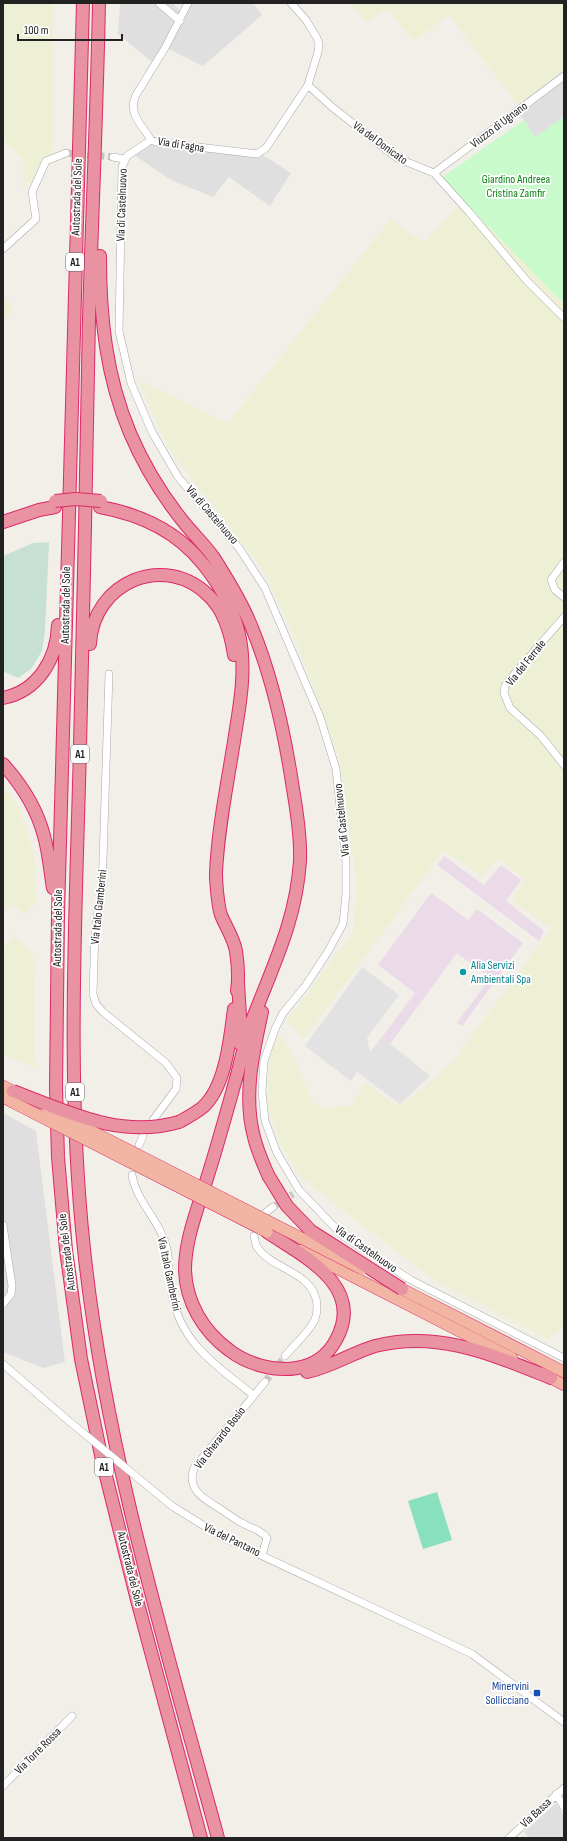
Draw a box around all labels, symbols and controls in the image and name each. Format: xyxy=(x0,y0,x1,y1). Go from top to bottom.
scale bar xyxy=(18,16,122,42)
text: 100 m xyxy=(24,23,49,38)
street label: Viuzzo di Ugnano xyxy=(467,99,531,151)
street label: Via del Donicato xyxy=(350,118,410,168)
street label: Via di Fagna xyxy=(157,134,206,156)
street label: Autostrada del Sole xyxy=(68,158,86,237)
street label: Via di Castelnuovo xyxy=(113,168,131,242)
park label: Giardino Andreea Cristina Zamfir xyxy=(482,172,551,201)
road number: A1 xyxy=(66,253,84,271)
street label: Via di Castelnuovo xyxy=(182,483,242,547)
street label: Autostrada del Sole xyxy=(58,566,74,645)
street label: Via del Ferrale xyxy=(503,637,549,689)
road number: A1 xyxy=(71,745,89,763)
street label: Via di Castelnuovo xyxy=(331,783,353,857)
street label: Via Italo Gamberini xyxy=(88,869,110,945)
street label: Autostrada del Sole xyxy=(50,889,66,968)
place label: Alia Servizi Ambientali Spa xyxy=(470,958,531,987)
marker: Alia Servizi Ambientali Spa xyxy=(458,967,468,977)
road number: A1 xyxy=(66,1083,84,1101)
street label: Autostrada del Sole xyxy=(55,1213,79,1292)
street label: Via di Castelnuovo xyxy=(332,1222,400,1276)
street label: Via Italo Gamberini xyxy=(154,1236,184,1312)
street label: Via Gherardo Bosio xyxy=(191,1404,249,1472)
road number: A1 xyxy=(95,1458,113,1476)
street label: Via del Pantano xyxy=(201,1520,263,1560)
street label: Autostrada del Sole xyxy=(113,1529,147,1608)
place label: Minervini Sollicciano xyxy=(485,1679,529,1708)
marker: Minervini Sollicciano xyxy=(532,1688,542,1698)
street label: Via Torre Rossa xyxy=(11,1724,65,1778)
street label: Via Bassa xyxy=(517,1795,555,1831)

